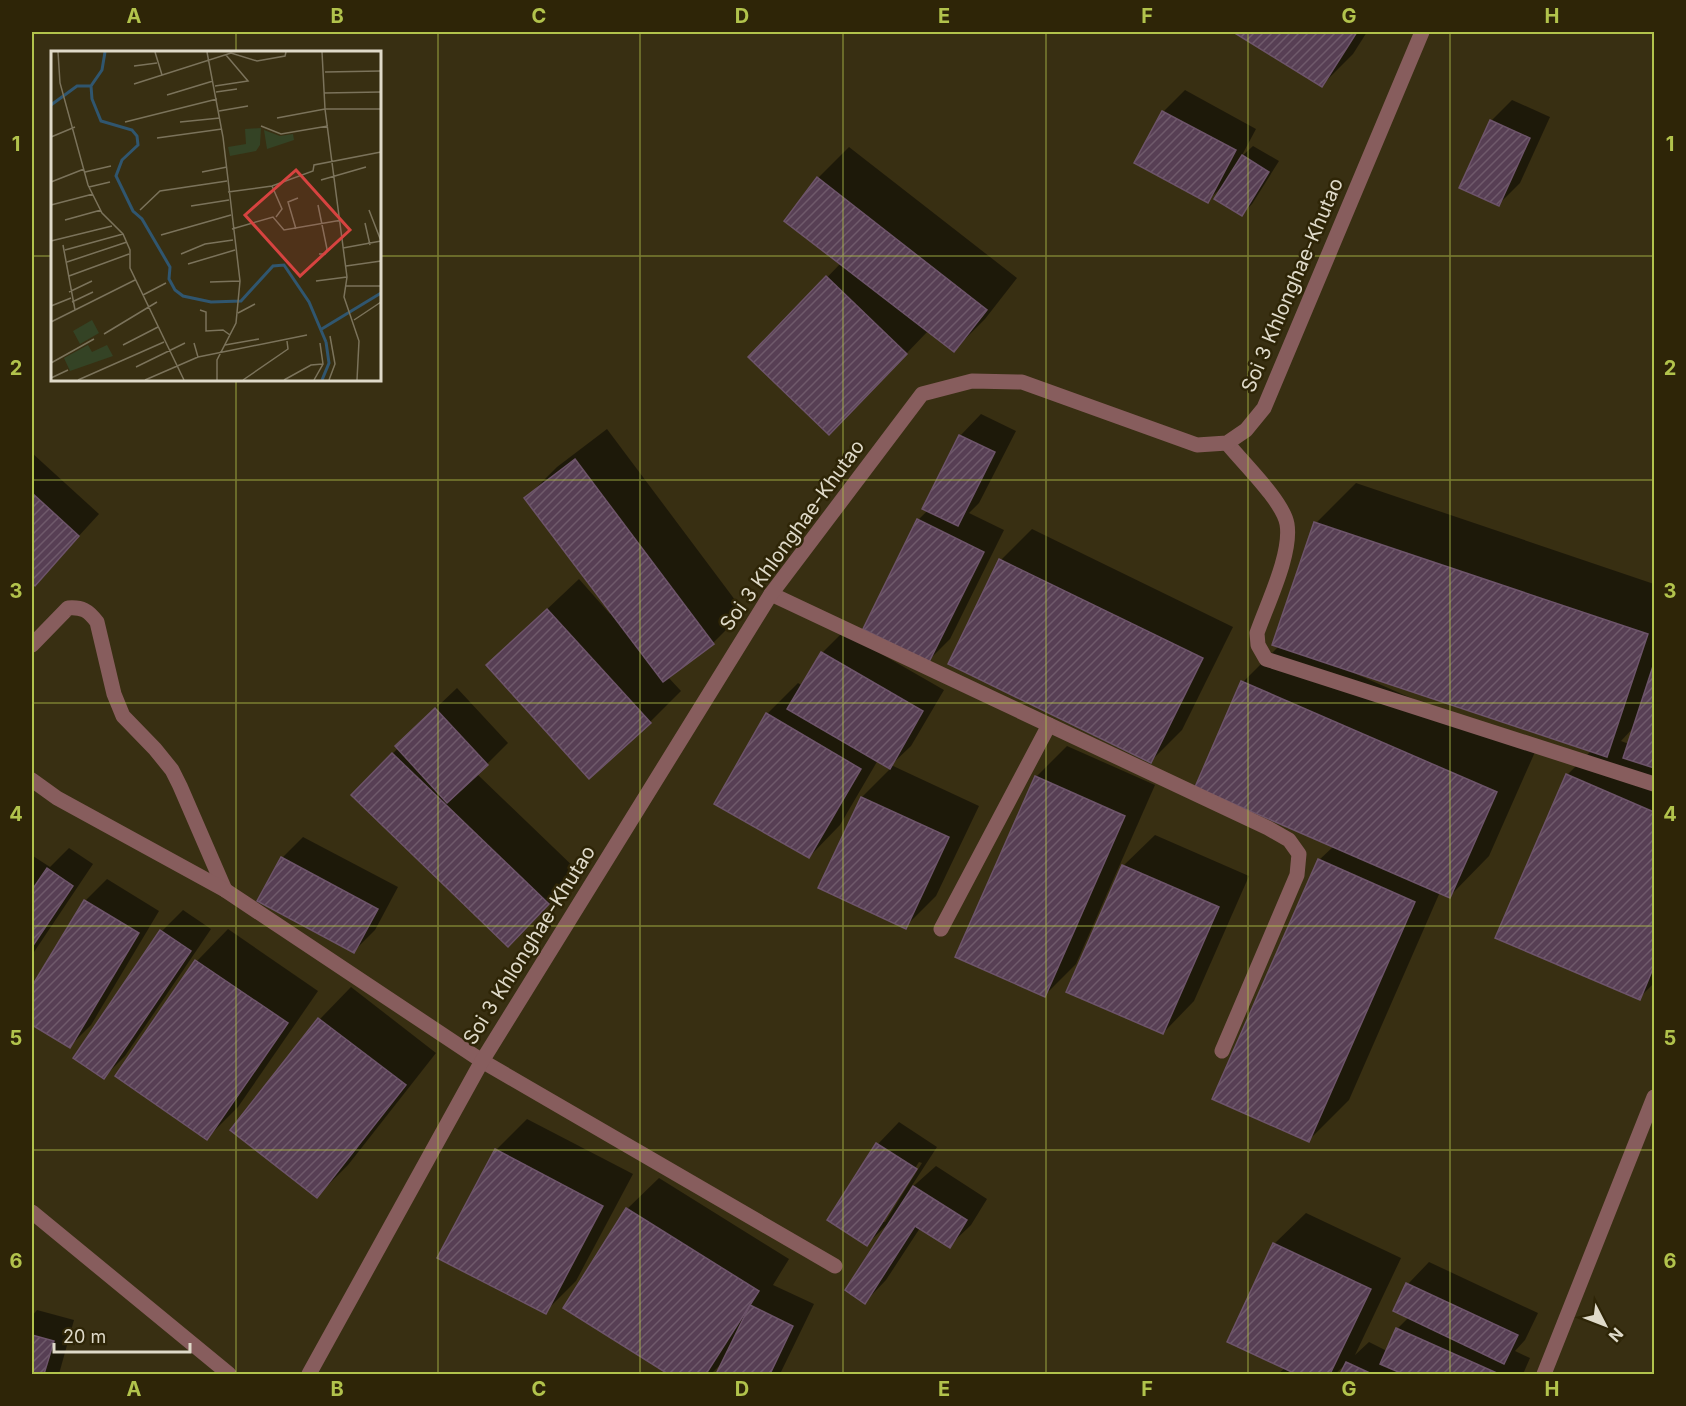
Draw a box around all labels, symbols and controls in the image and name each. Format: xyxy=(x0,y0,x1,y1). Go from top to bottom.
text: A xyxy=(127,4,142,28)
text: B xyxy=(330,4,344,28)
text: C xyxy=(532,4,546,28)
text: D xyxy=(735,4,749,28)
text: E xyxy=(938,4,950,28)
text: F xyxy=(1141,4,1153,28)
text: G xyxy=(1341,4,1357,28)
text: H xyxy=(1545,4,1559,28)
inset map xyxy=(51,51,381,381)
text: 1 xyxy=(12,132,20,156)
text: 1 xyxy=(1666,132,1674,156)
street label: Soi 3 Khlonghae-Khutao xyxy=(1236,174,1348,396)
text: 2 xyxy=(10,356,22,380)
text: 2 xyxy=(1664,356,1676,380)
street label: Soi 3 Khlonghae-Khutao xyxy=(715,435,869,635)
text: 3 xyxy=(10,579,22,603)
text: 3 xyxy=(1664,579,1676,603)
text: 4 xyxy=(9,802,23,826)
text: 4 xyxy=(1663,802,1677,826)
street label: Soi 3 Khlonghae-Khutao xyxy=(458,841,600,1049)
text: 5 xyxy=(10,1026,22,1050)
text: 5 xyxy=(1664,1026,1676,1050)
text: 6 xyxy=(10,1249,23,1273)
text: 6 xyxy=(1664,1249,1677,1273)
north arrow xyxy=(1575,1295,1635,1355)
scale bar xyxy=(54,1316,190,1354)
text: N xyxy=(1605,1324,1628,1346)
text: 20 m xyxy=(63,1326,106,1347)
text: A xyxy=(127,1377,142,1401)
text: B xyxy=(330,1377,344,1401)
text: C xyxy=(532,1377,546,1401)
text: D xyxy=(735,1377,749,1401)
text: E xyxy=(938,1377,950,1401)
text: F xyxy=(1141,1377,1153,1401)
text: G xyxy=(1341,1377,1357,1401)
text: H xyxy=(1545,1377,1559,1401)

